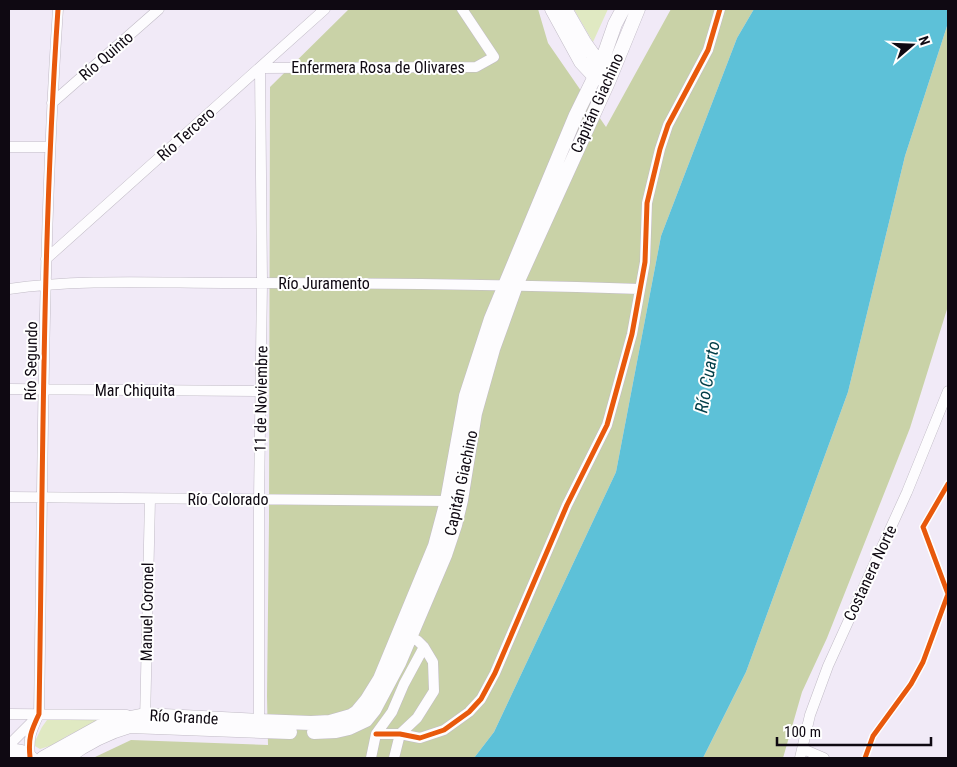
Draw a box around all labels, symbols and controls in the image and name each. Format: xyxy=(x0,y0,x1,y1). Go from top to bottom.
north arrow xyxy=(887,20,937,70)
street label: Río Quinto xyxy=(75,27,137,85)
text: N xyxy=(915,34,933,47)
street label: Capitán Giachino xyxy=(566,50,628,156)
street label: Enfermera Rosa de Olivares xyxy=(291,58,465,77)
street label: Río Tercero xyxy=(153,103,219,165)
street label: Río Juramento xyxy=(278,274,370,293)
street label: Río Segundo xyxy=(21,321,41,401)
water label: Río Cuarto xyxy=(690,340,724,414)
street label: 11 de Noviembre xyxy=(251,346,271,452)
street label: Mar Chiquita xyxy=(95,381,175,400)
street label: Capitán Giachino xyxy=(441,428,481,538)
street label: Río Colorado xyxy=(188,490,268,509)
street label: Costanera Norte xyxy=(840,522,900,624)
street label: Manuel Coronel xyxy=(137,562,157,662)
street label: Río Grande xyxy=(149,706,219,728)
scale bar xyxy=(777,714,931,746)
text: 100 m xyxy=(784,723,821,741)

